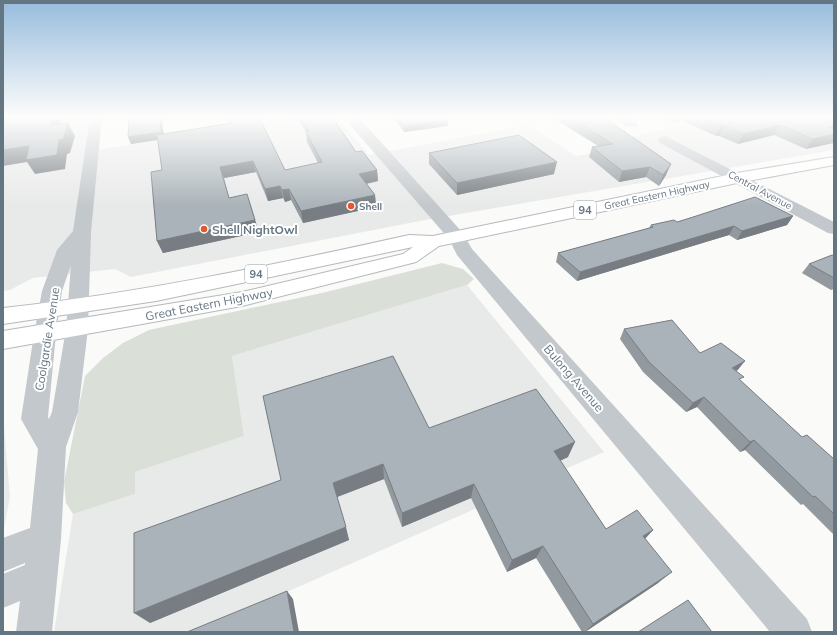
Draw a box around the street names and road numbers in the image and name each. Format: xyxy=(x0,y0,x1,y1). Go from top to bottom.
street label: Central Avenue xyxy=(726,168,794,212)
street label: Great Eastern Highway xyxy=(603,177,712,213)
road number: 94 xyxy=(574,201,596,219)
road number: 94 xyxy=(245,265,267,283)
street label: Great Eastern Highway xyxy=(144,284,275,324)
street label: Coolgardie Avenue xyxy=(31,286,63,392)
street label: Bulong Avenue xyxy=(541,341,607,415)

